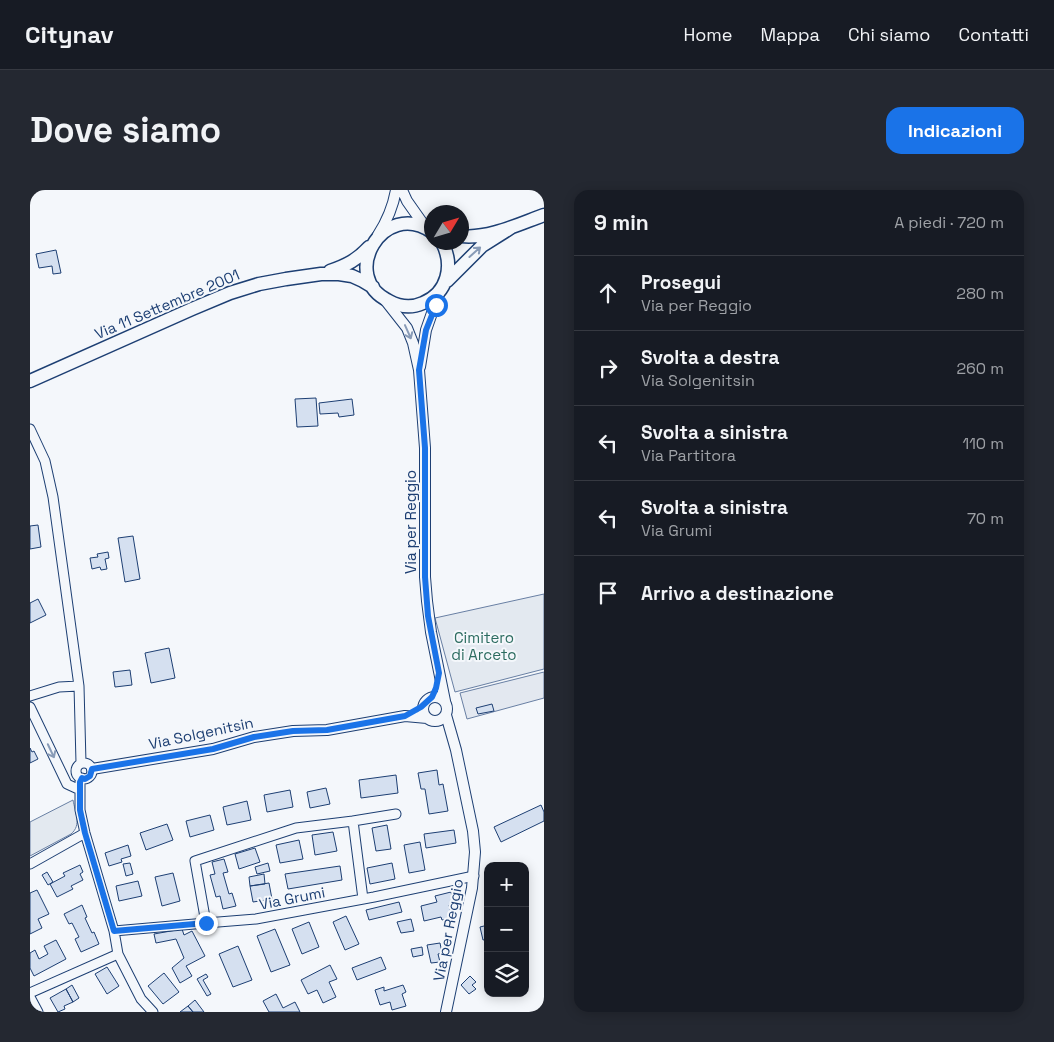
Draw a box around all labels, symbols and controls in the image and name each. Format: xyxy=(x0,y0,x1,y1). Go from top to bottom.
text: Citynav xyxy=(25,19,114,50)
text: Home xyxy=(683,23,733,46)
text: Mappa xyxy=(761,23,820,46)
text: Chi siamo xyxy=(848,23,930,46)
text: Contatti xyxy=(958,23,1029,46)
button: Indicazioni xyxy=(886,107,1024,154)
text: Dove siamo xyxy=(30,108,221,152)
north arrow xyxy=(424,205,469,250)
text: 9 min xyxy=(594,209,649,236)
text: A piedi · 720 m xyxy=(894,212,1004,233)
one-way arrow xyxy=(469,247,482,258)
street label: Via 11 Settembre 2001 xyxy=(92,265,242,343)
text: Prosegui xyxy=(641,270,721,295)
icon: ahead xyxy=(594,279,622,307)
text: 280 m xyxy=(956,283,1004,304)
route start xyxy=(425,294,448,317)
text: Via per Reggio xyxy=(641,295,752,316)
one-way arrow xyxy=(404,324,414,339)
text: Svolta a destra xyxy=(641,345,779,370)
icon: right xyxy=(594,354,622,382)
text: 260 m xyxy=(956,358,1004,379)
text: Via Solgenitsin xyxy=(641,370,755,391)
text: Svolta a sinistra xyxy=(641,420,788,445)
icon: left xyxy=(594,429,622,457)
text: 110 m xyxy=(962,433,1004,454)
text: Via Partitora xyxy=(641,445,736,466)
street label: Via per Reggio xyxy=(401,470,420,574)
text: Svolta a sinistra xyxy=(641,495,788,520)
icon: left xyxy=(594,504,622,532)
text: 70 m xyxy=(967,508,1004,529)
text: Via Grumi xyxy=(641,520,712,541)
icon: arrive xyxy=(594,579,622,607)
text: Arrivo a destinazione xyxy=(641,581,834,606)
park label: Cimitero di Arceto xyxy=(451,628,517,664)
street label: Via Solgenitsin xyxy=(147,713,255,753)
one-way arrow xyxy=(47,743,56,758)
map controls xyxy=(484,862,529,997)
button: + xyxy=(484,862,529,907)
street label: Via per Reggio xyxy=(429,877,467,983)
street label: Via Grumi xyxy=(257,882,327,914)
button: − xyxy=(484,907,529,952)
route end xyxy=(195,912,218,935)
button: layers xyxy=(484,952,529,997)

